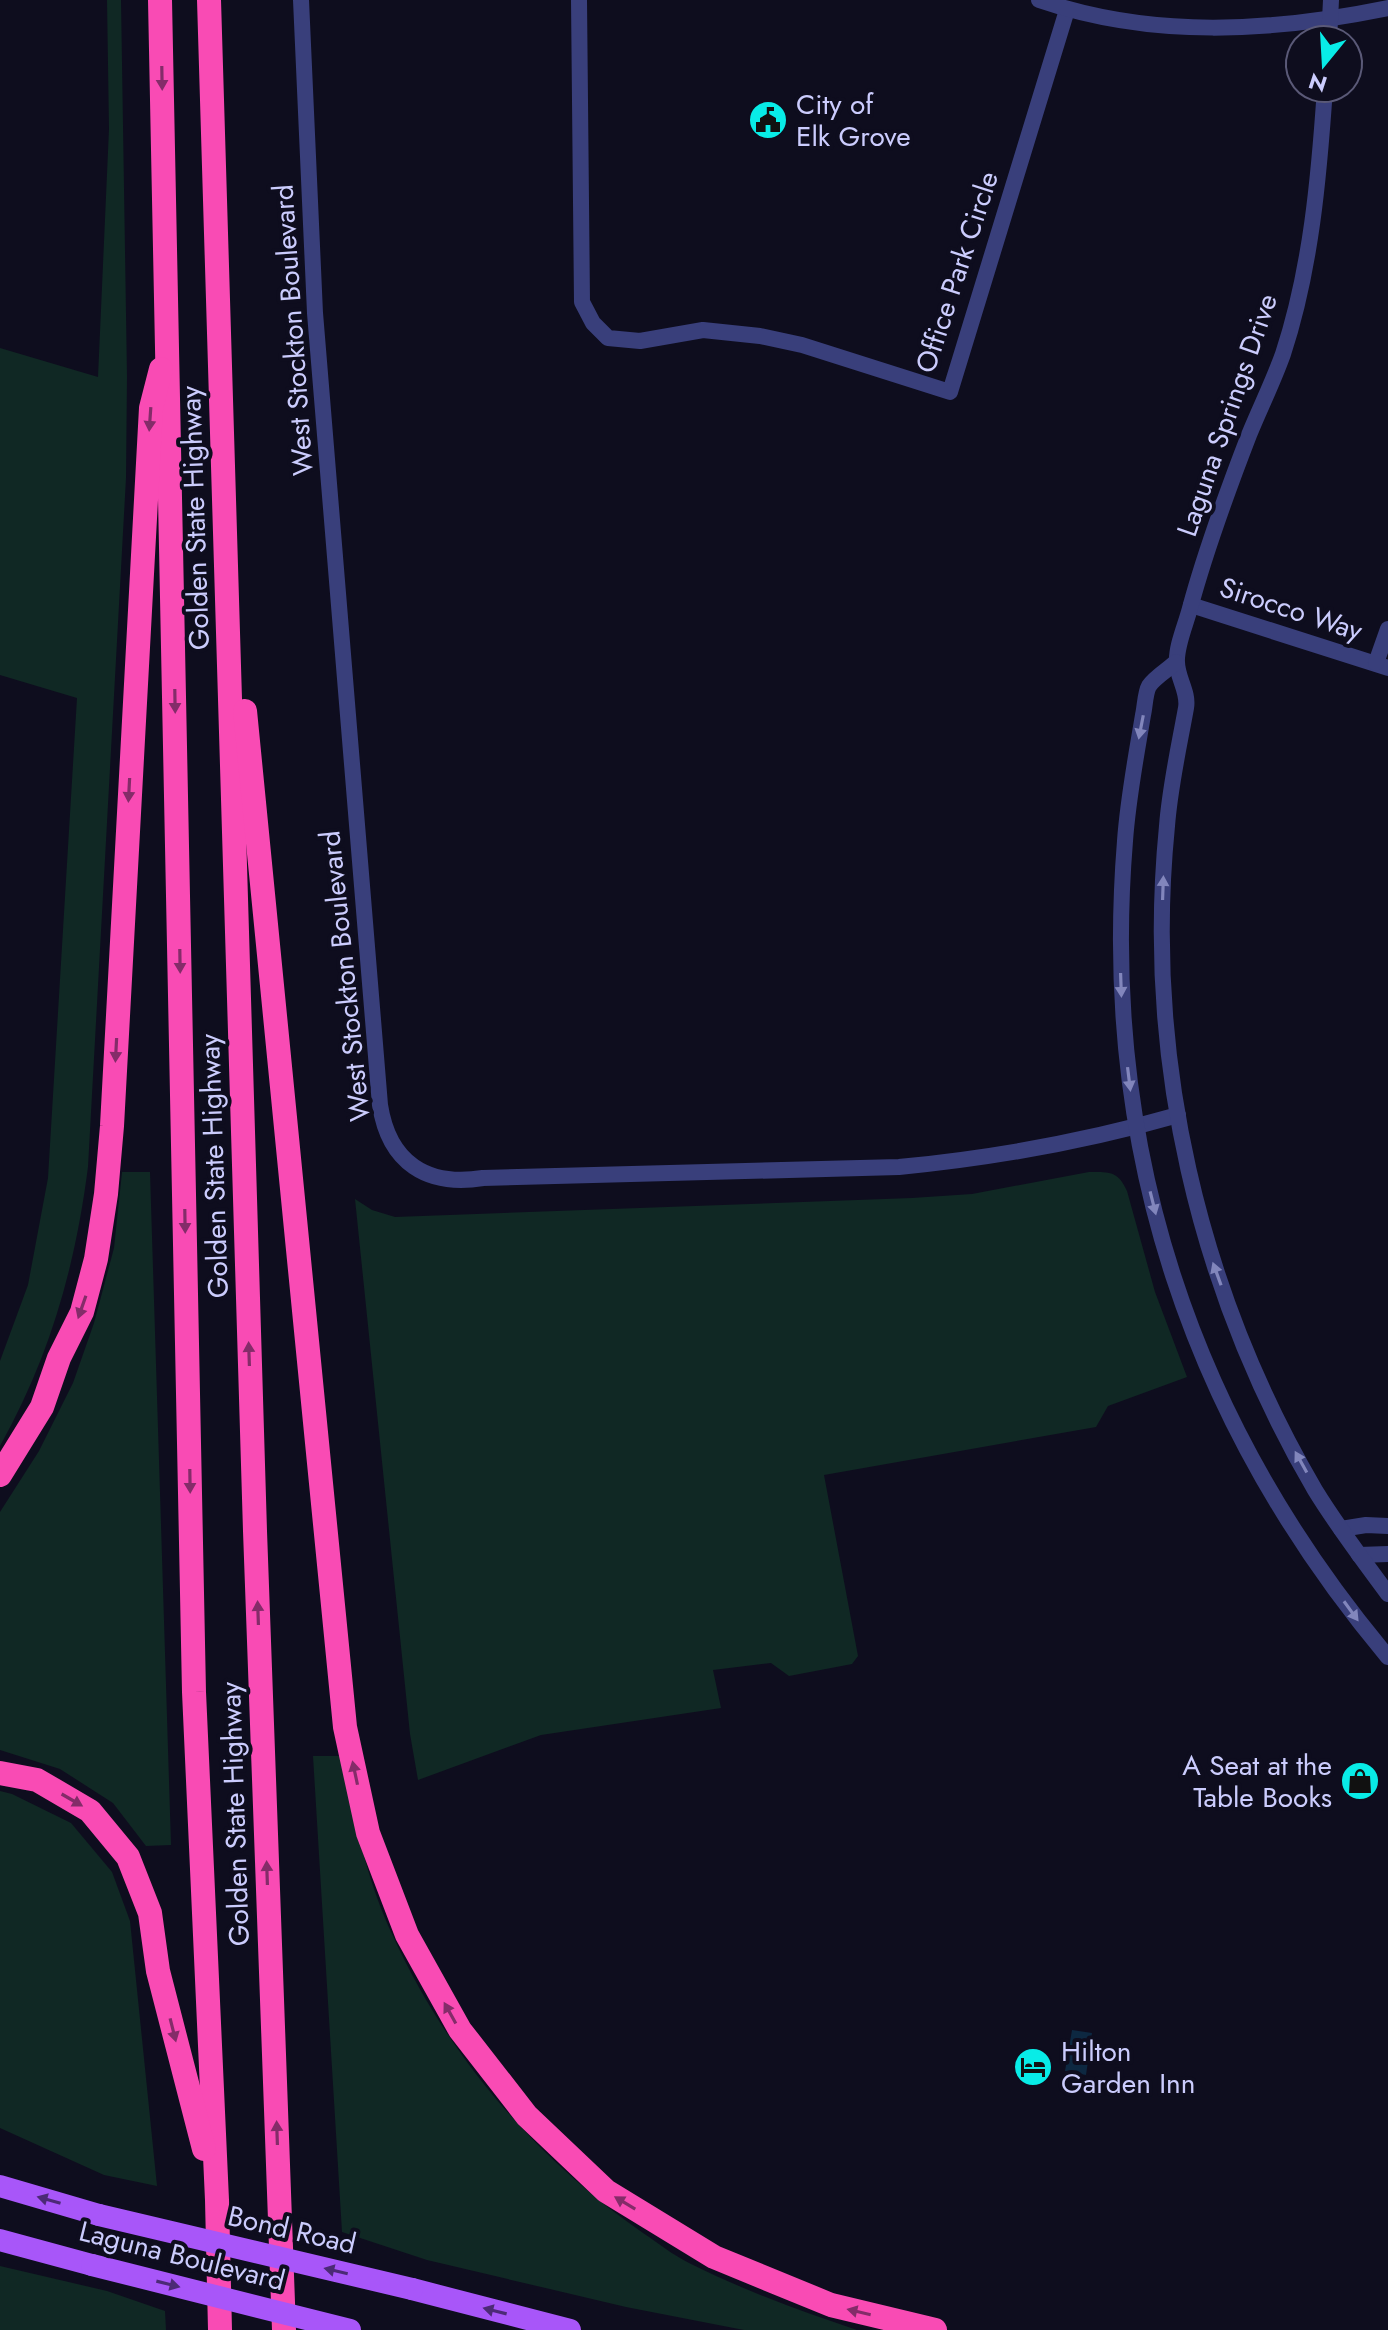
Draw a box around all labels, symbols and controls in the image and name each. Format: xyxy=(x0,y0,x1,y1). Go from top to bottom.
north arrow xyxy=(1284,24,1364,104)
text: N xyxy=(1305,65,1331,101)
one-way arrow xyxy=(156,66,169,91)
place label: City of Elk Grove xyxy=(796,84,911,157)
public building icon: City of Elk Grove xyxy=(747,99,789,141)
street label: Office Park Circle xyxy=(905,166,1009,378)
street label: West Stockton Boulevard xyxy=(262,183,324,477)
street label: Laguna Springs Drive xyxy=(1166,288,1288,542)
street label: Golden State Highway xyxy=(170,384,220,651)
one-way arrow xyxy=(144,407,157,432)
street label: Sirocco Way xyxy=(1214,567,1368,652)
one-way arrow xyxy=(169,689,181,714)
one-way arrow xyxy=(1135,714,1147,739)
one-way arrow xyxy=(123,778,136,803)
street label: West Stockton Boulevard xyxy=(309,829,381,1123)
one-way arrow xyxy=(1157,875,1170,900)
one-way arrow xyxy=(174,949,186,974)
one-way arrow xyxy=(1114,973,1127,998)
street label: Golden State Highway xyxy=(189,1032,239,1299)
one-way arrow xyxy=(109,1038,122,1063)
one-way arrow xyxy=(1122,1067,1135,1092)
one-way arrow xyxy=(1148,1190,1160,1215)
one-way arrow xyxy=(179,1209,191,1234)
one-way arrow xyxy=(1210,1262,1222,1286)
one-way arrow xyxy=(76,1295,88,1319)
one-way arrow xyxy=(243,1341,256,1366)
one-way arrow xyxy=(1294,1451,1307,1474)
one-way arrow xyxy=(184,1469,196,1494)
one-way arrow xyxy=(251,1600,264,1625)
one-way arrow xyxy=(1342,1601,1358,1622)
street label: Golden State Highway xyxy=(210,1680,260,1947)
place label: A Seat at the Table Books xyxy=(1182,1745,1332,1818)
one-way arrow xyxy=(348,1760,361,1785)
shop icon: A Seat at the Table Books xyxy=(1339,1760,1381,1802)
one-way arrow xyxy=(61,1793,83,1807)
one-way arrow xyxy=(261,1860,274,1885)
one-way arrow xyxy=(443,2002,457,2024)
one-way arrow xyxy=(168,2017,180,2042)
place label: Hilton Garden Inn xyxy=(1061,2031,1196,2104)
hotel icon: Hilton Garden Inn xyxy=(1012,2046,1054,2088)
one-way arrow xyxy=(270,2120,283,2145)
one-way arrow xyxy=(37,2193,61,2206)
street label: Bond Road xyxy=(224,2195,360,2265)
one-way arrow xyxy=(614,2196,636,2210)
street label: Laguna Boulevard xyxy=(75,2211,289,2301)
one-way arrow xyxy=(324,2264,349,2277)
one-way arrow xyxy=(155,2278,180,2290)
one-way arrow xyxy=(482,2304,507,2316)
one-way arrow xyxy=(846,2305,871,2318)

